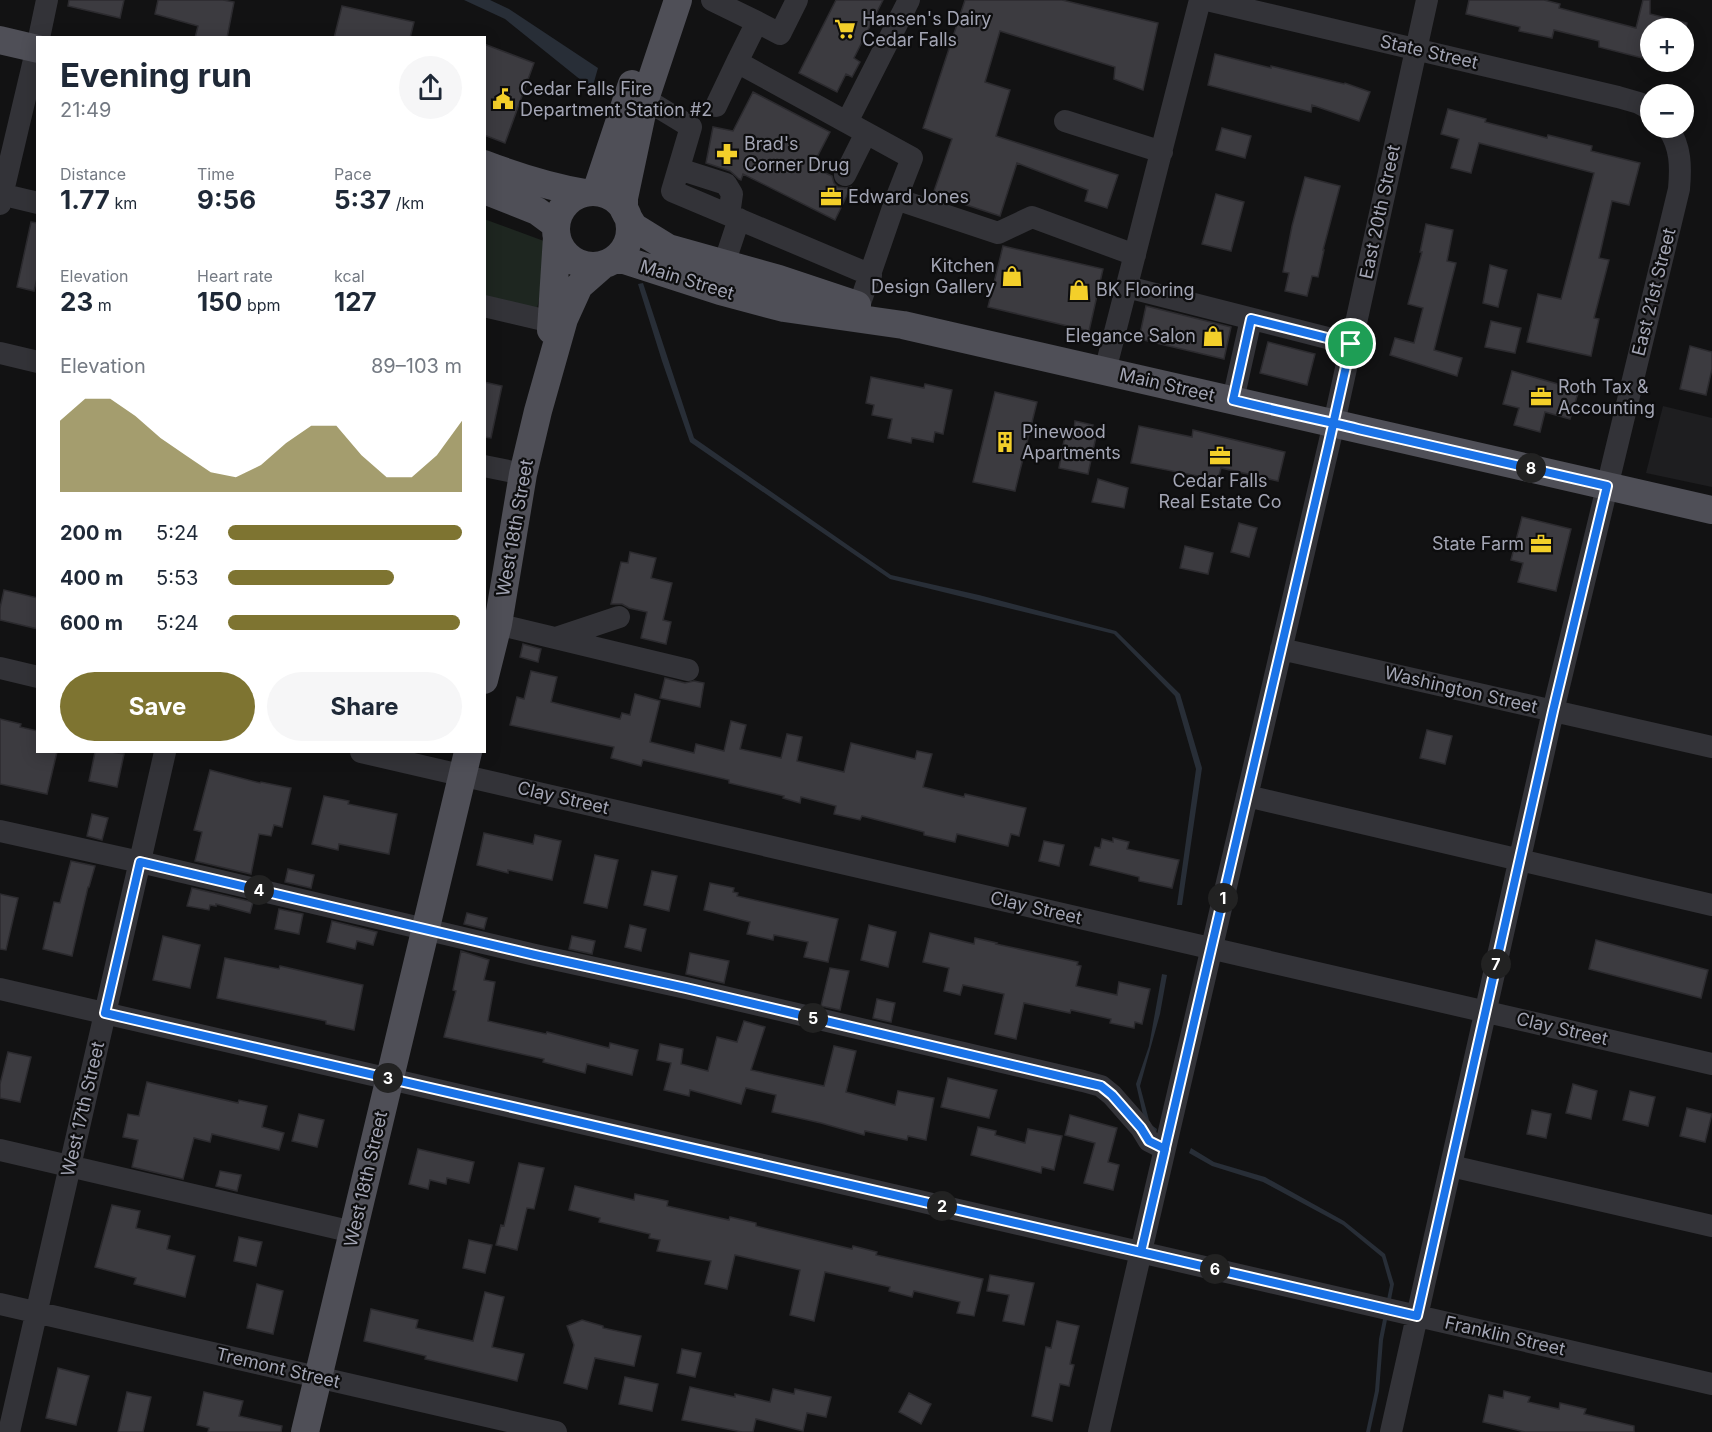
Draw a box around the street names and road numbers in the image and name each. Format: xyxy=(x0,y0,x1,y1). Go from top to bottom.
street label: State Street xyxy=(1378,30,1480,73)
street label: East 20th Street xyxy=(1355,143,1404,281)
street label: East 21st Street xyxy=(1627,226,1680,358)
street label: Main Street xyxy=(638,255,737,304)
street label: Main Street xyxy=(1117,363,1217,406)
street label: West 18th Street xyxy=(492,458,537,598)
street label: Washington Street xyxy=(1383,662,1540,717)
street label: Clay Street xyxy=(515,777,611,818)
street label: Clay Street xyxy=(988,887,1084,928)
street label: Clay Street xyxy=(1514,1008,1610,1049)
street label: West 17th Street xyxy=(57,1039,108,1178)
street label: West 18th Street xyxy=(340,1109,391,1249)
street label: Franklin Street xyxy=(1443,1311,1567,1360)
street label: Tremont Street xyxy=(214,1343,342,1392)

